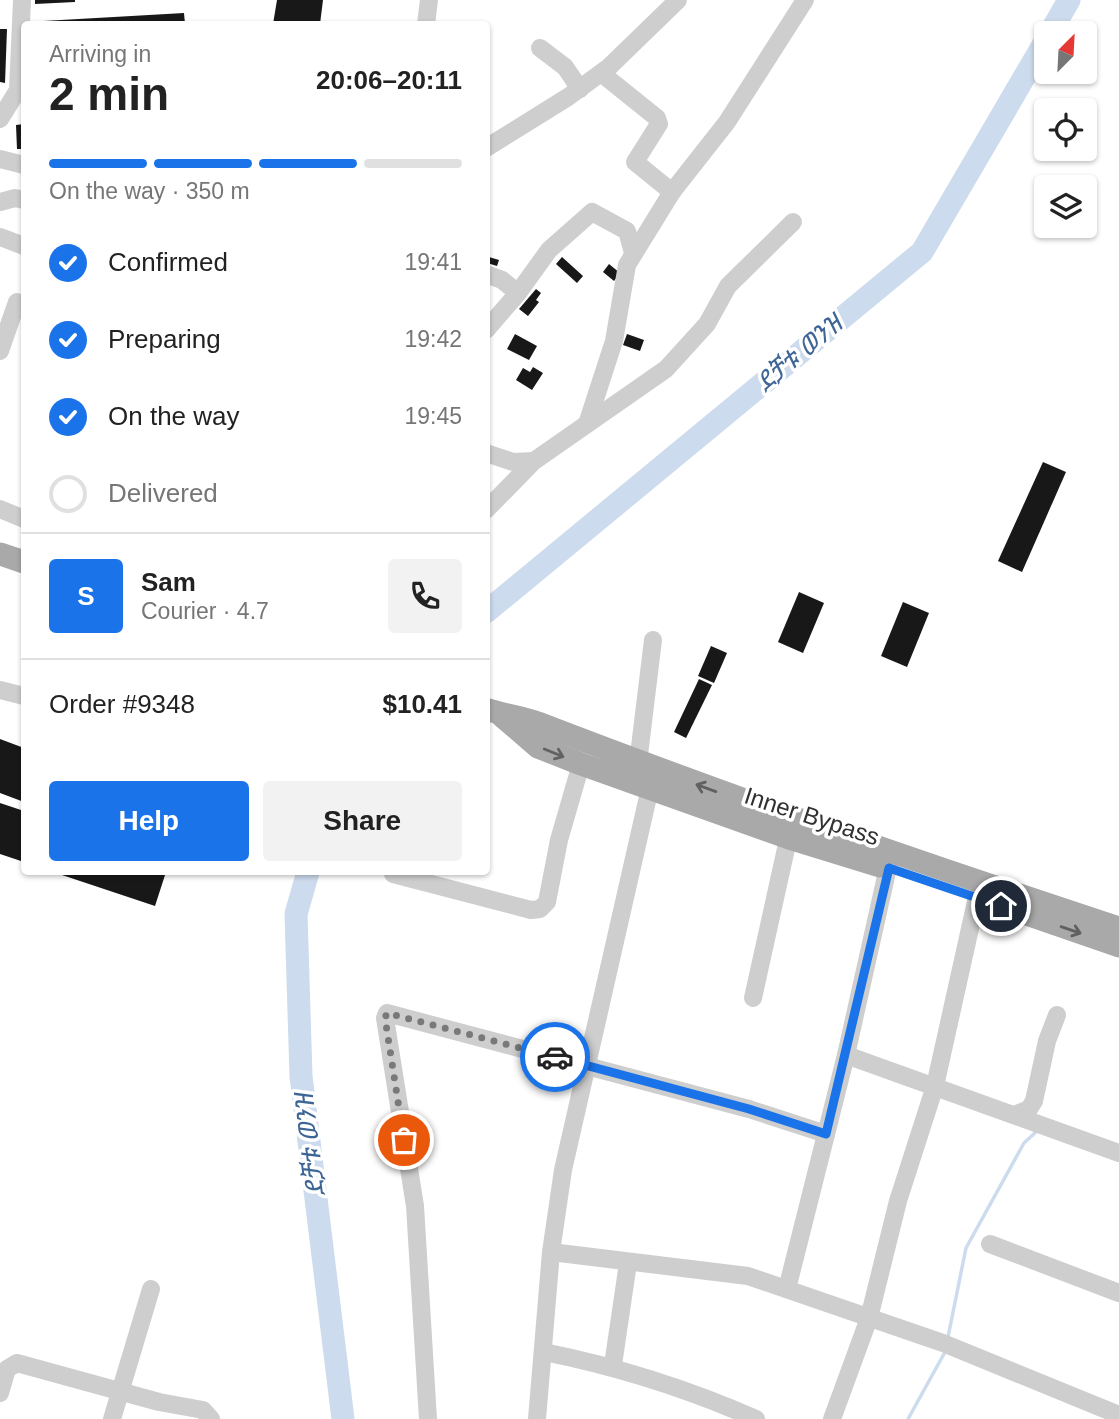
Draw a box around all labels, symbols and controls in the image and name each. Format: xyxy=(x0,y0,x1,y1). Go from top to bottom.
north arrow xyxy=(1034,21,1097,84)
map controls xyxy=(1034,21,1097,238)
text: Arriving in xyxy=(49,41,151,67)
text: 20:06–20:11 xyxy=(316,65,462,95)
text: 2 min xyxy=(49,68,169,120)
button: locate xyxy=(1034,98,1097,161)
button: layers xyxy=(1034,175,1097,238)
text: On the way · 350 m xyxy=(49,178,250,204)
icon: check xyxy=(49,244,87,282)
text: Confirmed xyxy=(108,247,228,277)
text: 19:41 xyxy=(404,249,462,275)
water label: ደቻቱ ወንዝ xyxy=(750,307,850,398)
icon: check xyxy=(49,321,87,359)
text: Preparing xyxy=(108,324,221,354)
text: 19:42 xyxy=(404,326,462,352)
icon: check xyxy=(49,398,87,436)
text: On the way xyxy=(108,401,240,431)
text: 19:45 xyxy=(404,403,462,429)
text: Delivered xyxy=(108,478,218,508)
button: phone xyxy=(388,559,462,633)
text: Sam xyxy=(141,567,196,597)
text: S xyxy=(77,581,95,611)
text: Courier · 4.7 xyxy=(141,598,269,624)
text: Order #9348 xyxy=(49,689,195,719)
text: $10.41 xyxy=(382,689,462,719)
one-way arrow xyxy=(543,748,564,761)
button: Help xyxy=(49,781,249,861)
button: Share xyxy=(263,781,462,861)
one-way arrow xyxy=(696,781,718,793)
street label: Inner Bypass xyxy=(741,782,883,850)
pin xyxy=(971,876,1031,936)
icon: home xyxy=(982,887,1020,925)
one-way arrow xyxy=(1059,925,1081,937)
courier xyxy=(520,1022,590,1092)
icon: car xyxy=(536,1038,574,1076)
water label: ደቻቱ ወንዝ xyxy=(289,1089,331,1198)
pin xyxy=(374,1110,434,1170)
icon: bag xyxy=(385,1121,423,1159)

